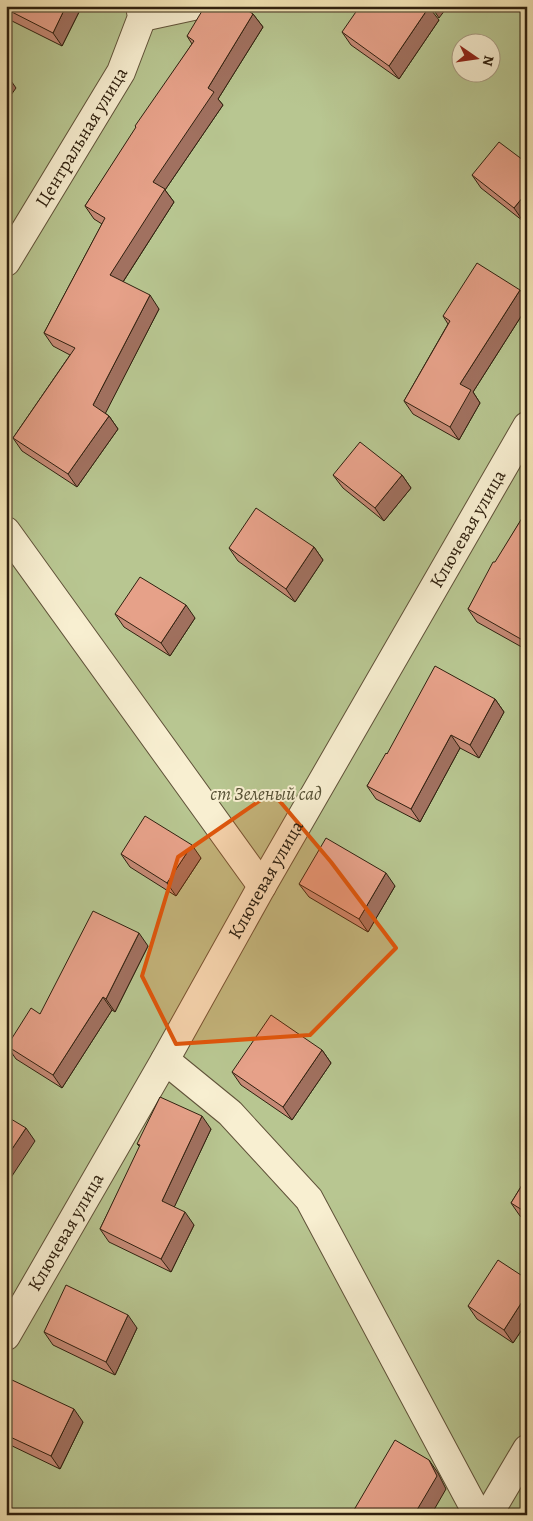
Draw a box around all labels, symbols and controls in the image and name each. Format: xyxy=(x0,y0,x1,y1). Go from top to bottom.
north arrow xyxy=(450,32,500,82)
text: N xyxy=(478,54,499,68)
street label: Центральная улица xyxy=(29,62,134,212)
street label: Ключевая улица xyxy=(423,465,512,593)
park label: ст Зеленый сад xyxy=(210,781,322,807)
street label: Ключевая улица xyxy=(222,816,310,944)
street label: Ключевая улица xyxy=(22,1168,110,1296)

